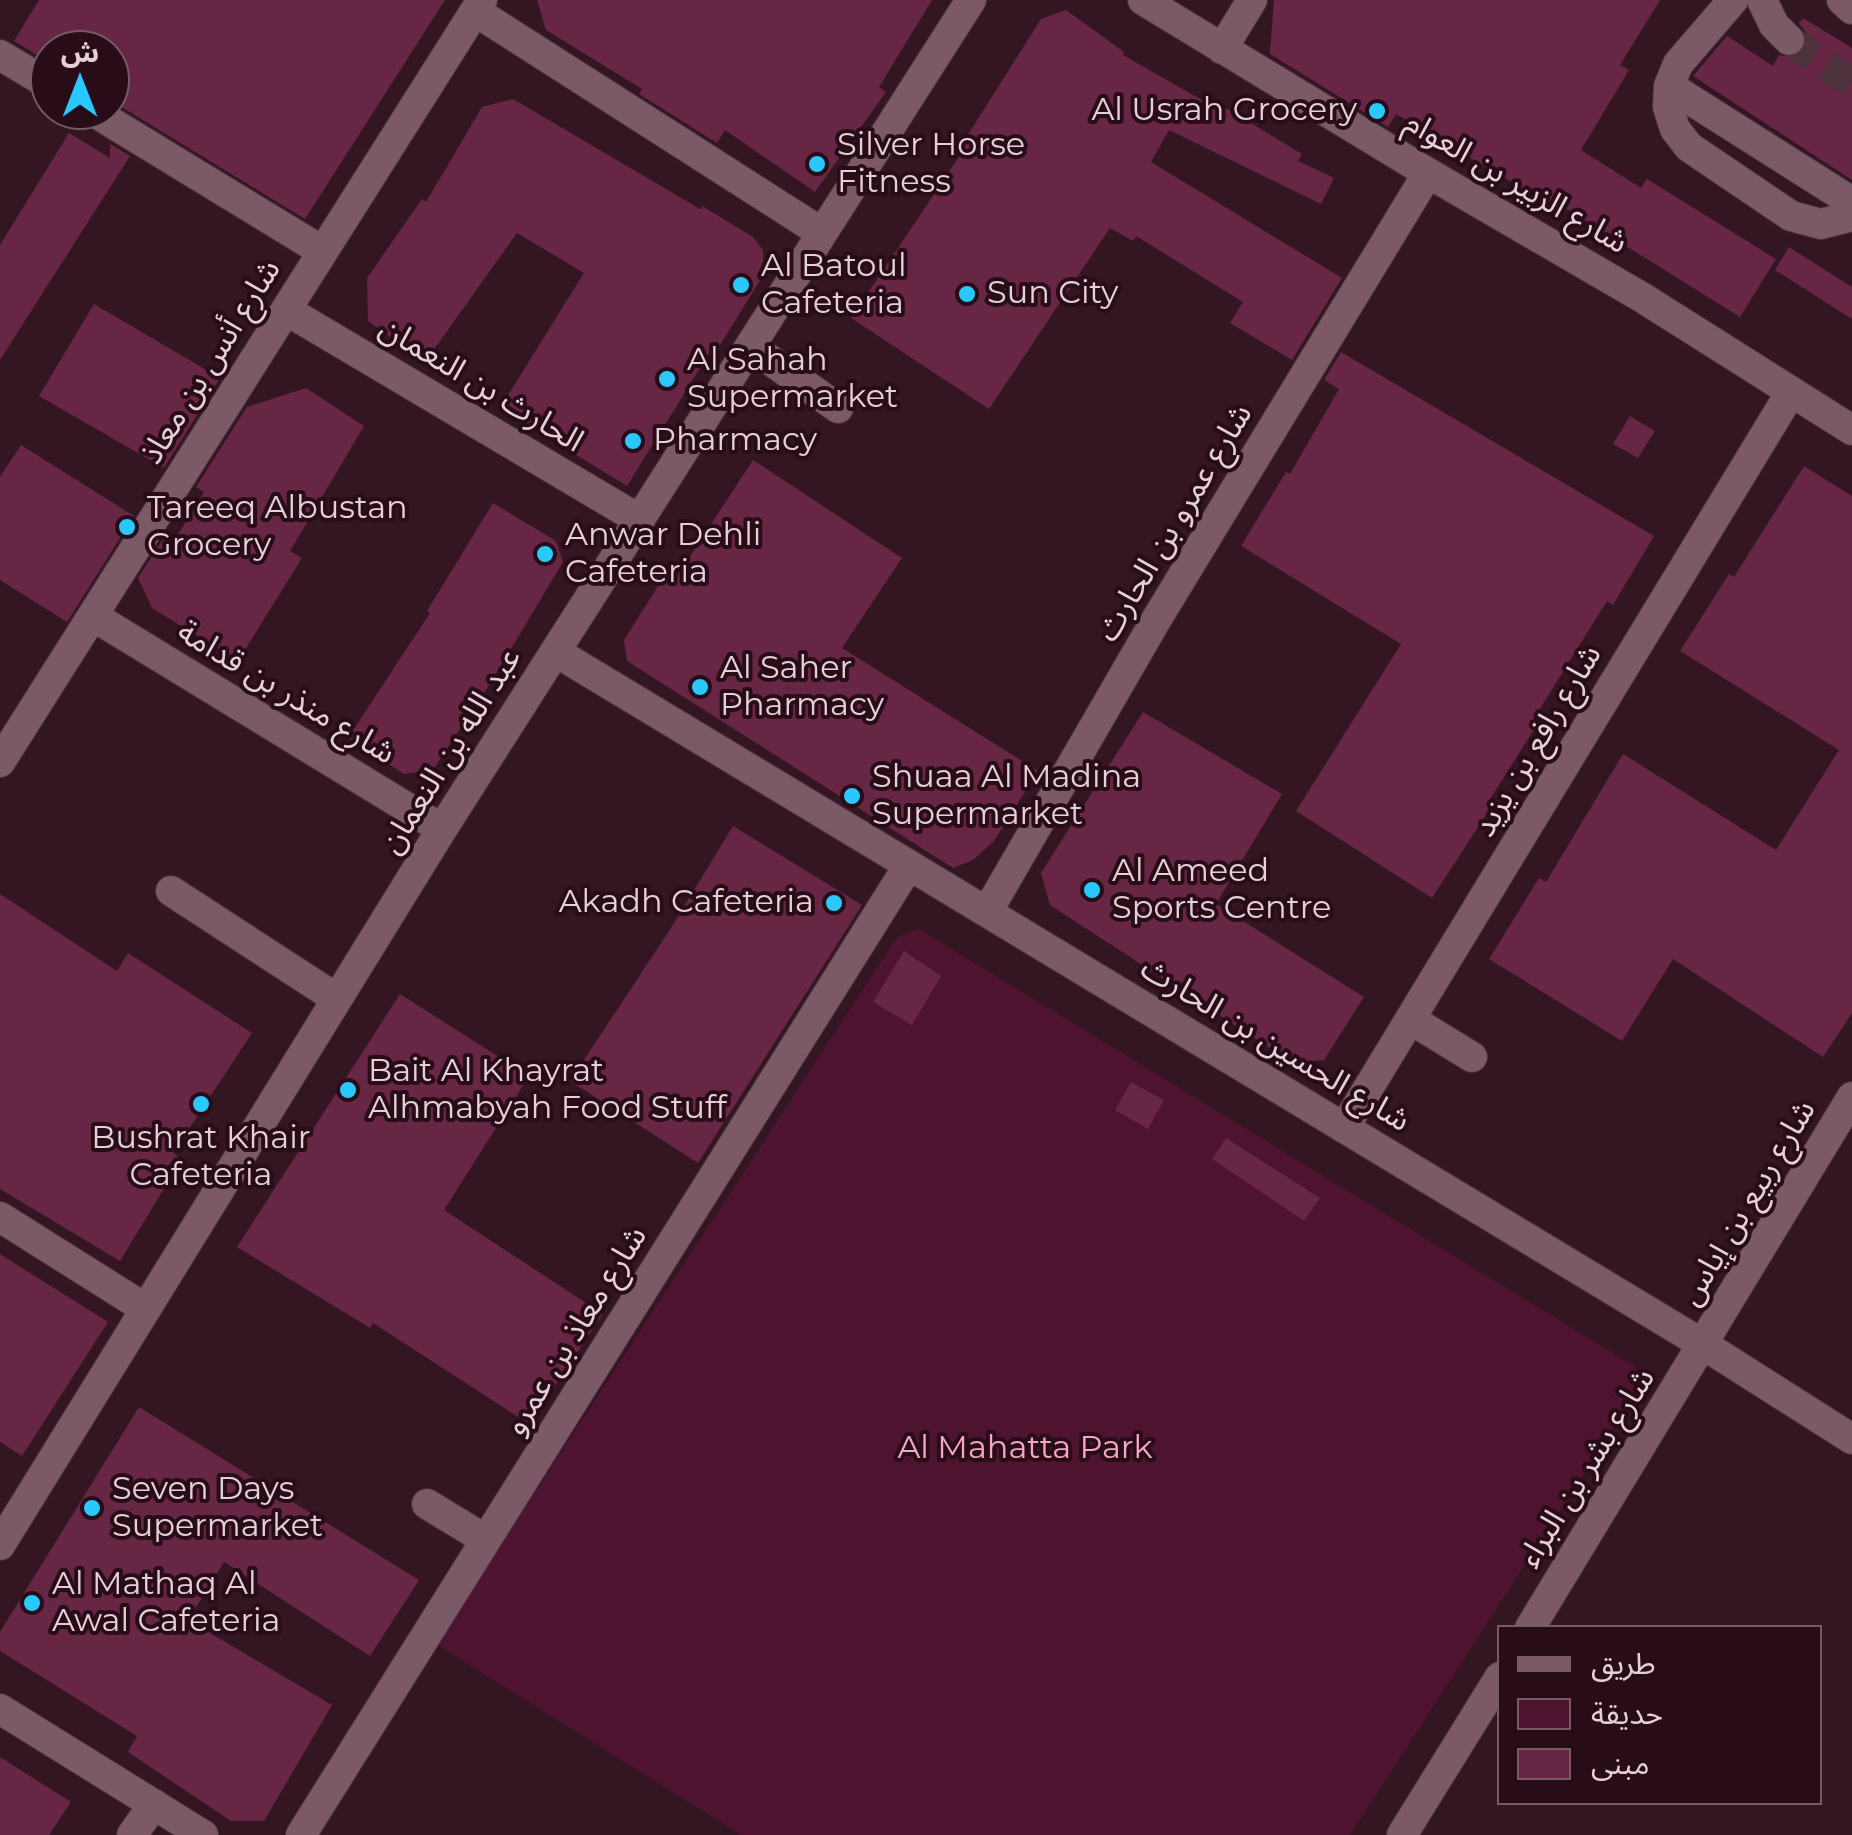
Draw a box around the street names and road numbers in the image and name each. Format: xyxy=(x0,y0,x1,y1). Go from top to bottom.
street label: شارع الزبير بن العوام xyxy=(1398,104,1634,262)
street label: شارع أنس بن معاذ xyxy=(133,252,289,472)
street label: الحارث بن النعمان xyxy=(372,309,590,461)
street label: شارع عمرو بن الحارث xyxy=(1089,397,1261,649)
street label: شارع منذر بن قدامة xyxy=(170,613,402,773)
street label: شارع رافع بن يزيد xyxy=(1466,638,1610,844)
street label: عبد الله بن النعمان xyxy=(372,641,530,861)
street label: شارع الحسين بن الحارث xyxy=(1133,949,1417,1141)
street label: شارع ربيع بن إياس xyxy=(1672,1093,1824,1313)
street label: شارع معاذ بن عمرو xyxy=(496,1219,656,1443)
street label: شارع بشر بن البراء xyxy=(1510,1361,1664,1575)

